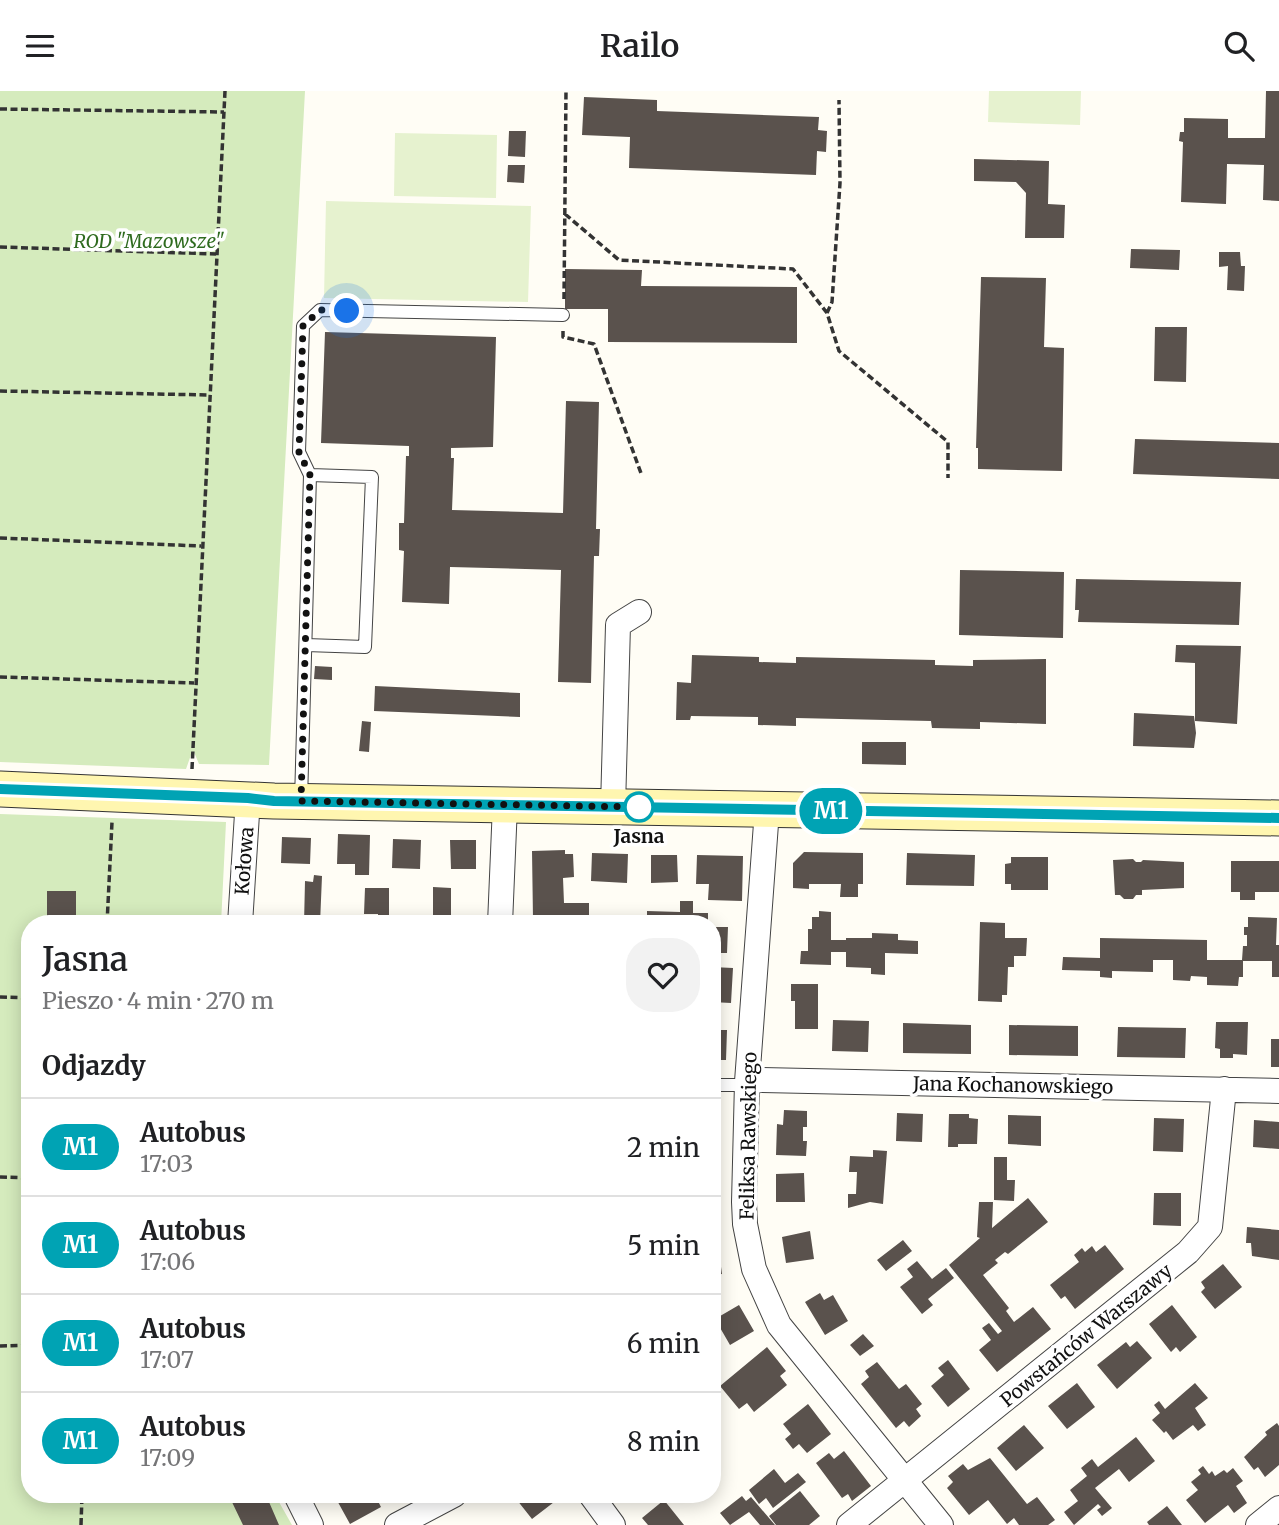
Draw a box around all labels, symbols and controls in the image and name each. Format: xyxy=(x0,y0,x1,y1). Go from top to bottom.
text: Railo xyxy=(600,26,679,66)
icon: menu xyxy=(21,27,59,65)
icon: search xyxy=(1220,27,1258,65)
park label: ROD "Mazowsze" xyxy=(74,229,225,253)
your location xyxy=(329,293,364,328)
line badge: M1 xyxy=(800,788,862,834)
marker: Jasna xyxy=(624,792,654,822)
text: M1 xyxy=(813,795,849,826)
place label: Jasna xyxy=(613,824,665,848)
street label: Kołowa xyxy=(230,826,258,896)
button: heart xyxy=(626,938,700,1012)
text: Jasna xyxy=(42,939,128,980)
text: Pieszo · 4 min · 270 m xyxy=(42,986,274,1015)
text: Odjazdy xyxy=(42,1049,146,1082)
street label: Feliksa Rawskiego xyxy=(735,1052,761,1220)
street label: Jana Kochanowskiego xyxy=(912,1071,1113,1099)
text: Autobus xyxy=(140,1116,246,1149)
text: M1 xyxy=(63,1131,98,1162)
text: 2 min xyxy=(627,1131,700,1164)
text: 17:03 xyxy=(140,1149,193,1178)
text: Autobus xyxy=(140,1214,246,1247)
text: M1 xyxy=(63,1229,98,1260)
text: 5 min xyxy=(627,1229,700,1262)
text: 17:06 xyxy=(140,1247,195,1276)
street label: Powstańców Warszawy xyxy=(995,1258,1177,1412)
text: Autobus xyxy=(140,1312,246,1345)
text: M1 xyxy=(63,1327,98,1358)
text: 6 min xyxy=(627,1327,700,1360)
text: 17:07 xyxy=(140,1345,194,1374)
text: Autobus xyxy=(140,1410,246,1443)
text: M1 xyxy=(63,1425,98,1456)
text: 8 min xyxy=(627,1425,700,1458)
text: 17:09 xyxy=(140,1443,195,1472)

